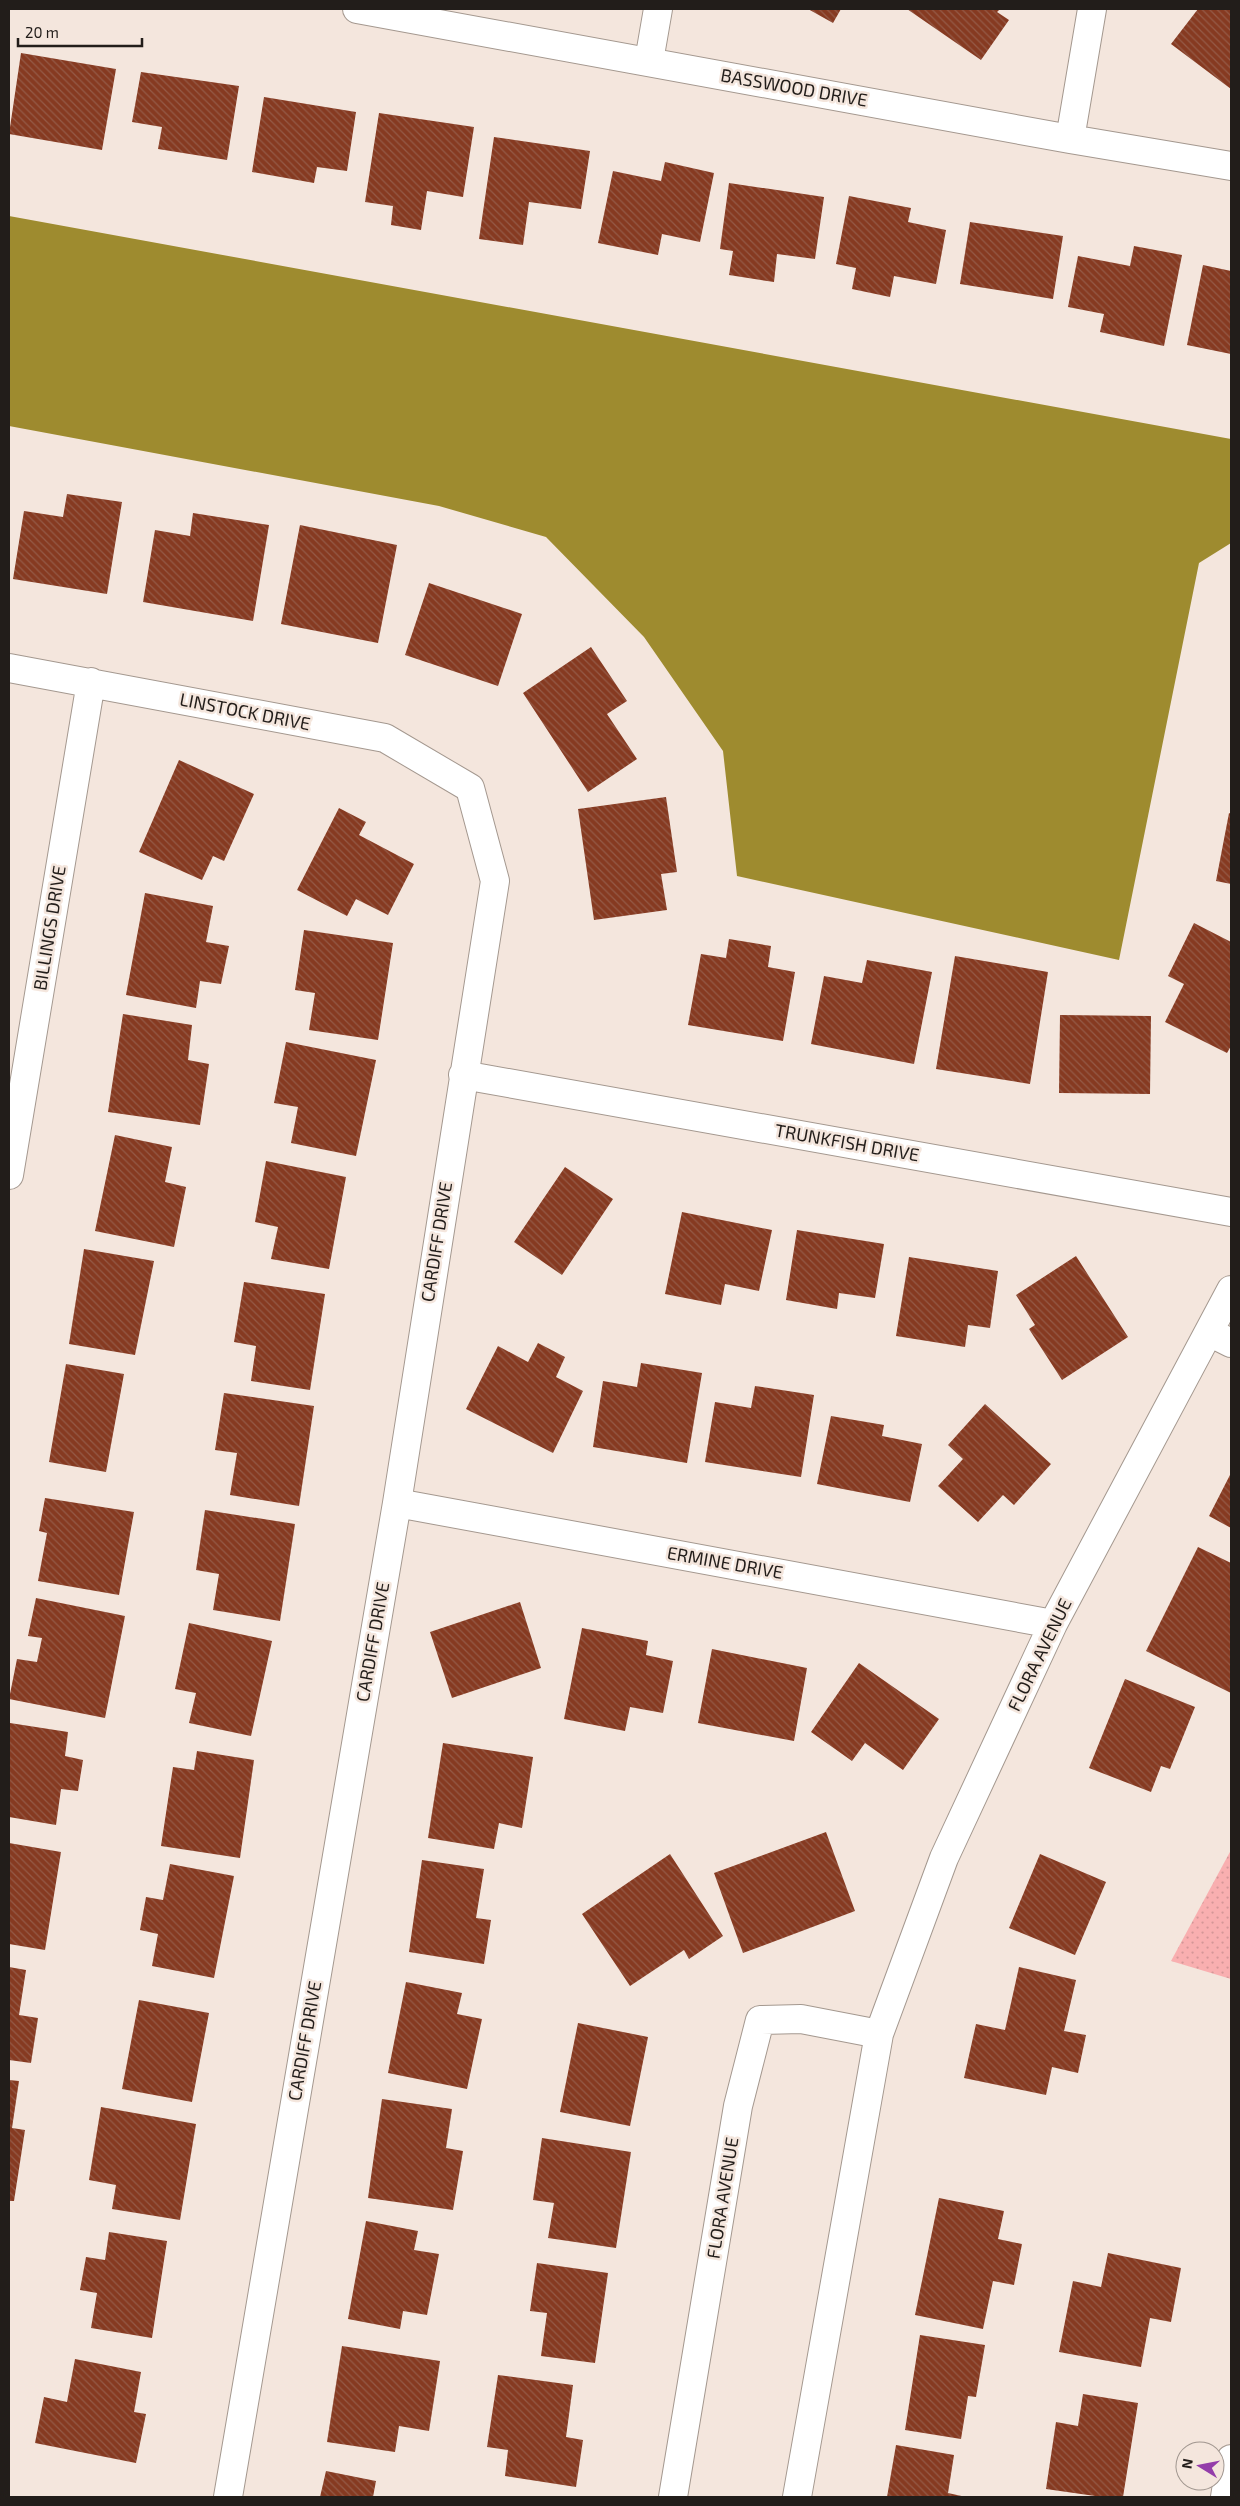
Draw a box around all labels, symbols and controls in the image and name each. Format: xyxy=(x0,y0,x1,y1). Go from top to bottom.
scale bar xyxy=(18,15,141,47)
text: 20 m xyxy=(25,23,59,41)
street label: BASSWOOD DRIVE xyxy=(719,63,869,111)
street label: LINSTOCK DRIVE xyxy=(178,688,312,734)
street label: BILLINGS DRIVE xyxy=(28,864,70,992)
street label: TRUNKFISH DRIVE xyxy=(773,1118,921,1166)
street label: CARDIFF DRIVE xyxy=(416,1180,456,1303)
street label: ERMINE DRIVE xyxy=(665,1541,785,1583)
street label: CARDIFF DRIVE xyxy=(351,1580,393,1703)
street label: FLORA AVENUE xyxy=(1002,1595,1076,1714)
street label: CARDIFF DRIVE xyxy=(283,1979,325,2102)
street label: FLORA AVENUE xyxy=(702,2136,742,2260)
north arrow xyxy=(1175,2441,1225,2491)
text: N xyxy=(1177,2457,1196,2470)

